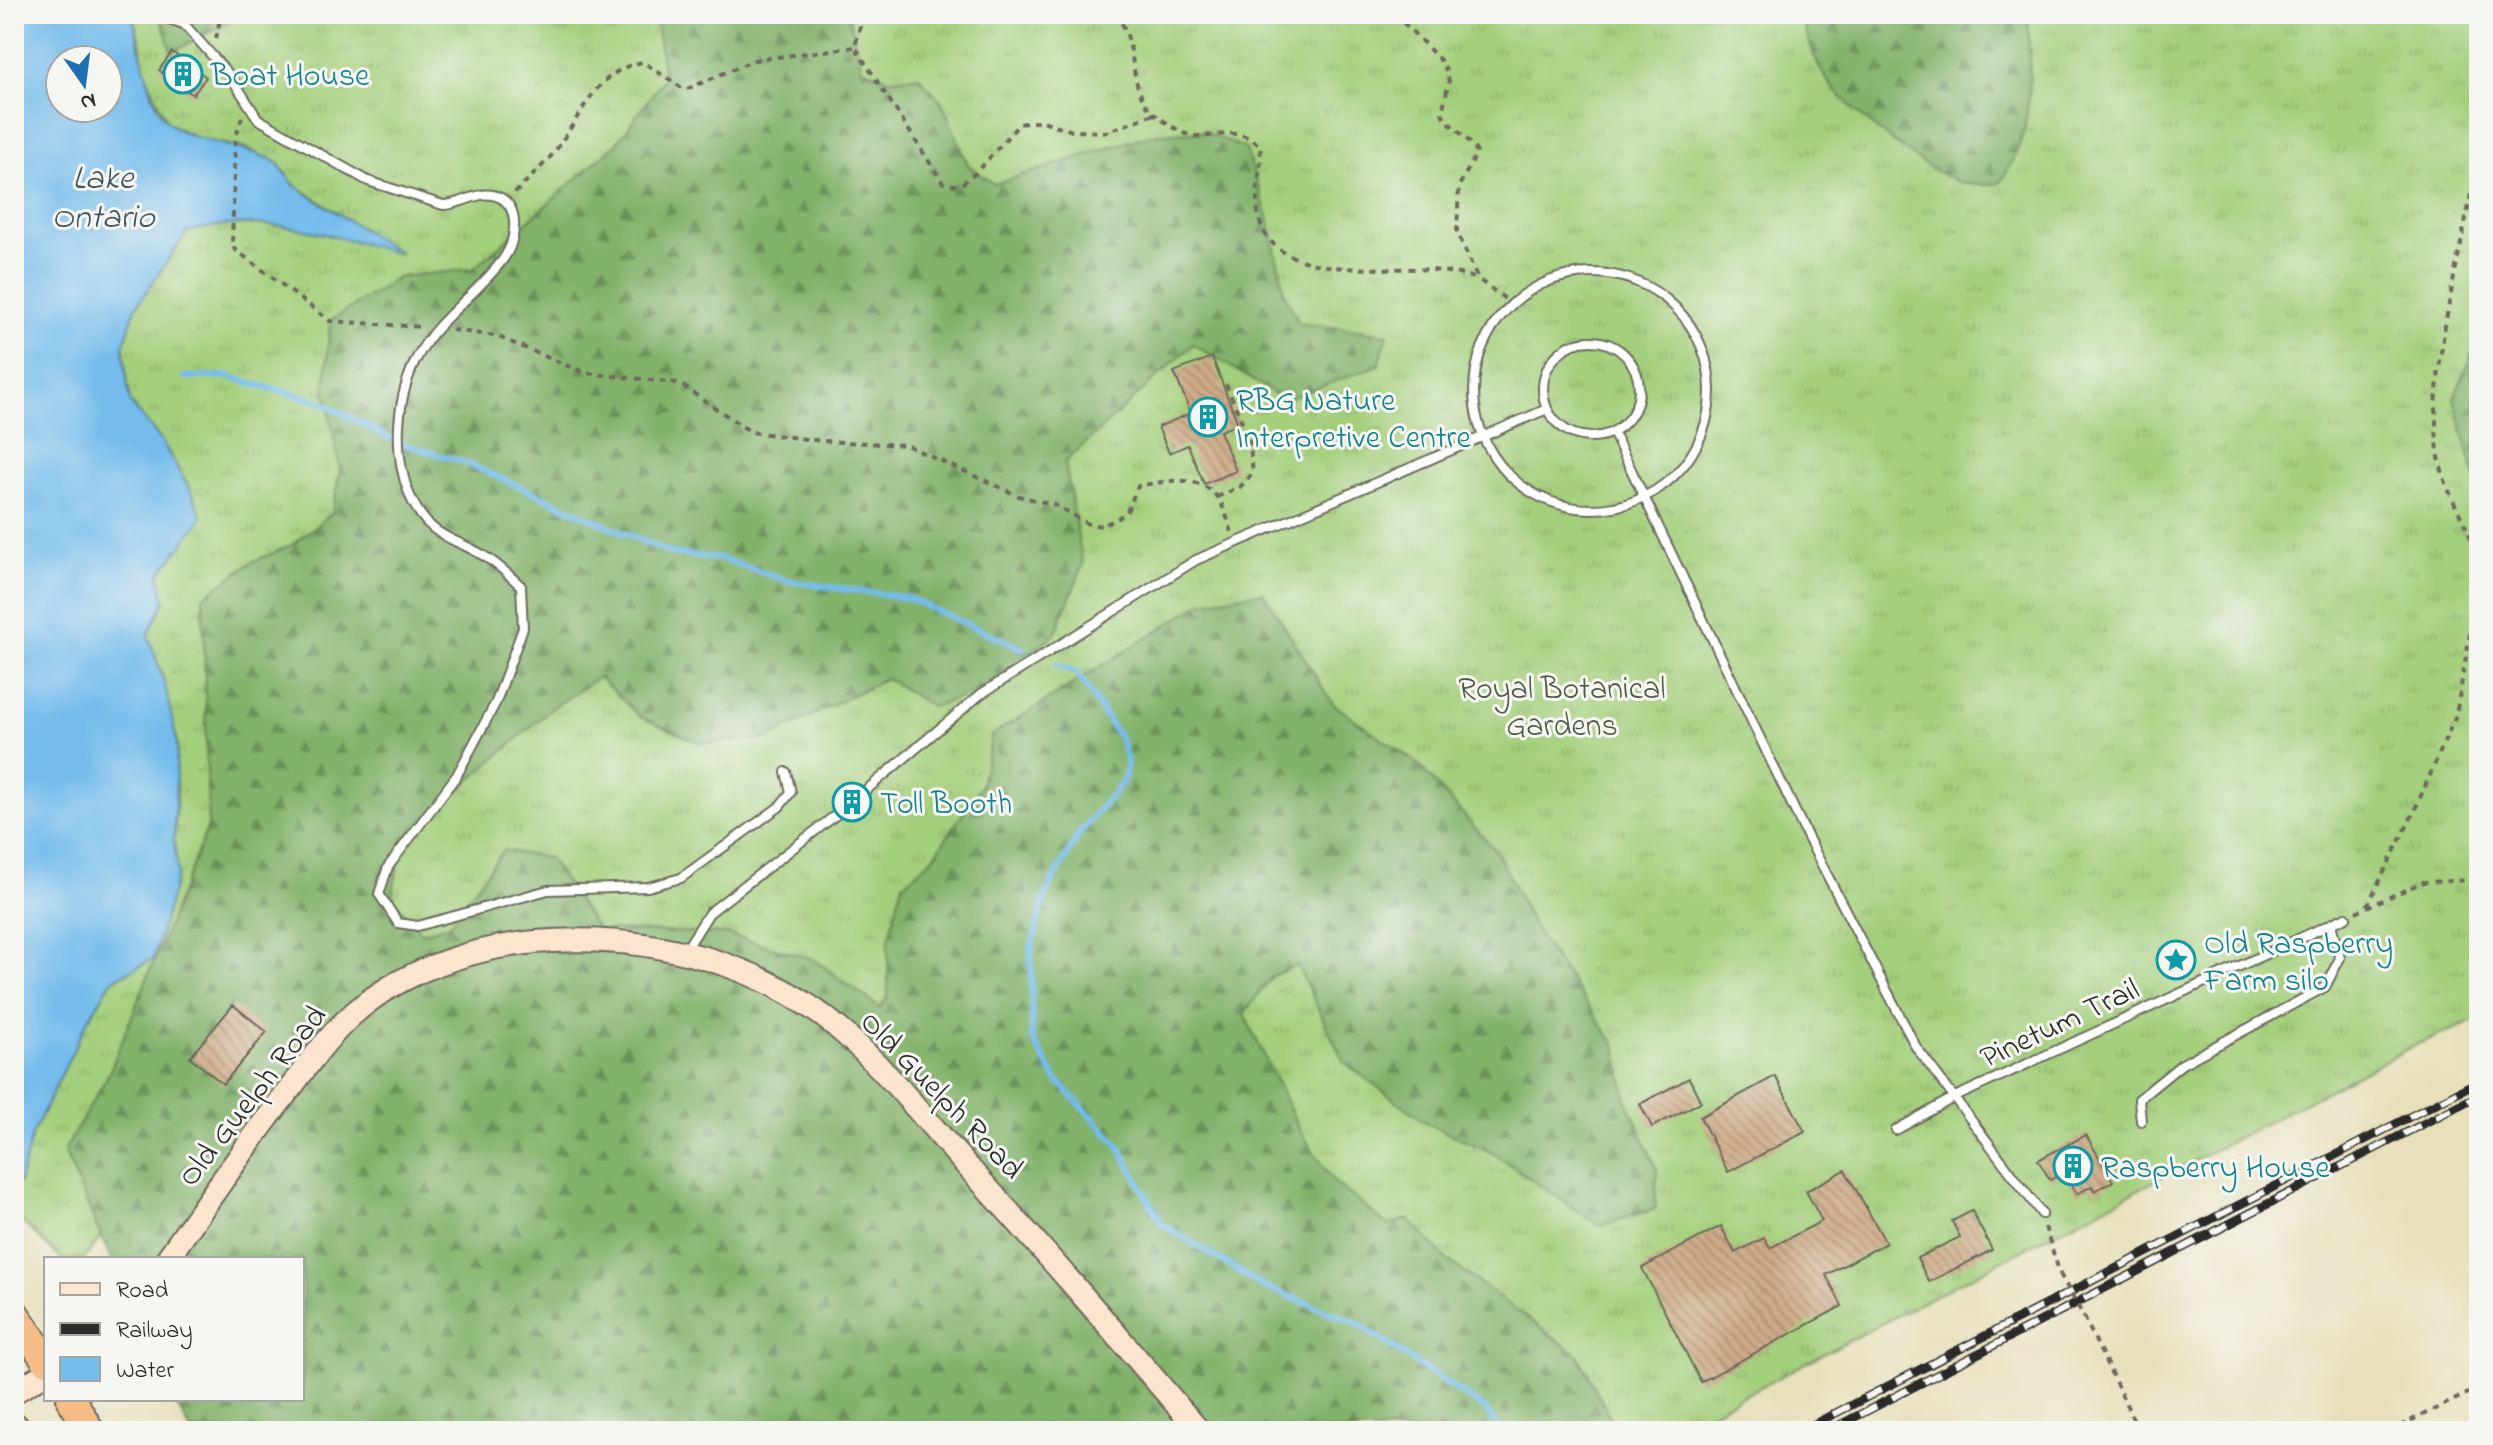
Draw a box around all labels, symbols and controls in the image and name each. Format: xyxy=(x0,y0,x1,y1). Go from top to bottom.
north arrow xyxy=(44,44,124,124)
building icon: Boat House xyxy=(162,53,204,95)
place label: Boat House xyxy=(210,54,370,101)
text: N xyxy=(77,83,99,118)
water label: Lake Ontario xyxy=(51,155,156,244)
place label: RBG Nature Interpretive Centre xyxy=(1236,379,1471,463)
building icon: RBG Nature Interpretive Centre xyxy=(1187,396,1229,438)
park label: Royal Botanical Gardens xyxy=(1458,667,1666,751)
building icon: Toll Booth xyxy=(831,781,873,823)
place label: Toll Booth xyxy=(880,782,1012,829)
place label: Old Raspberry Farm silo xyxy=(2203,922,2393,1006)
place icon: Old Raspberry Farm silo xyxy=(2155,939,2197,981)
street label: Pinetum Trail xyxy=(1973,968,2148,1083)
street label: Old Guelph Road xyxy=(168,996,340,1198)
street label: Old Guelph Road xyxy=(847,1001,1034,1192)
building icon: Raspberry House xyxy=(2052,1145,2094,1187)
place label: Raspberry House xyxy=(2101,1146,2330,1193)
legend xyxy=(44,1257,304,1401)
text: Road xyxy=(116,1274,169,1309)
text: Railway xyxy=(116,1314,193,1350)
text: Water xyxy=(116,1354,174,1389)

